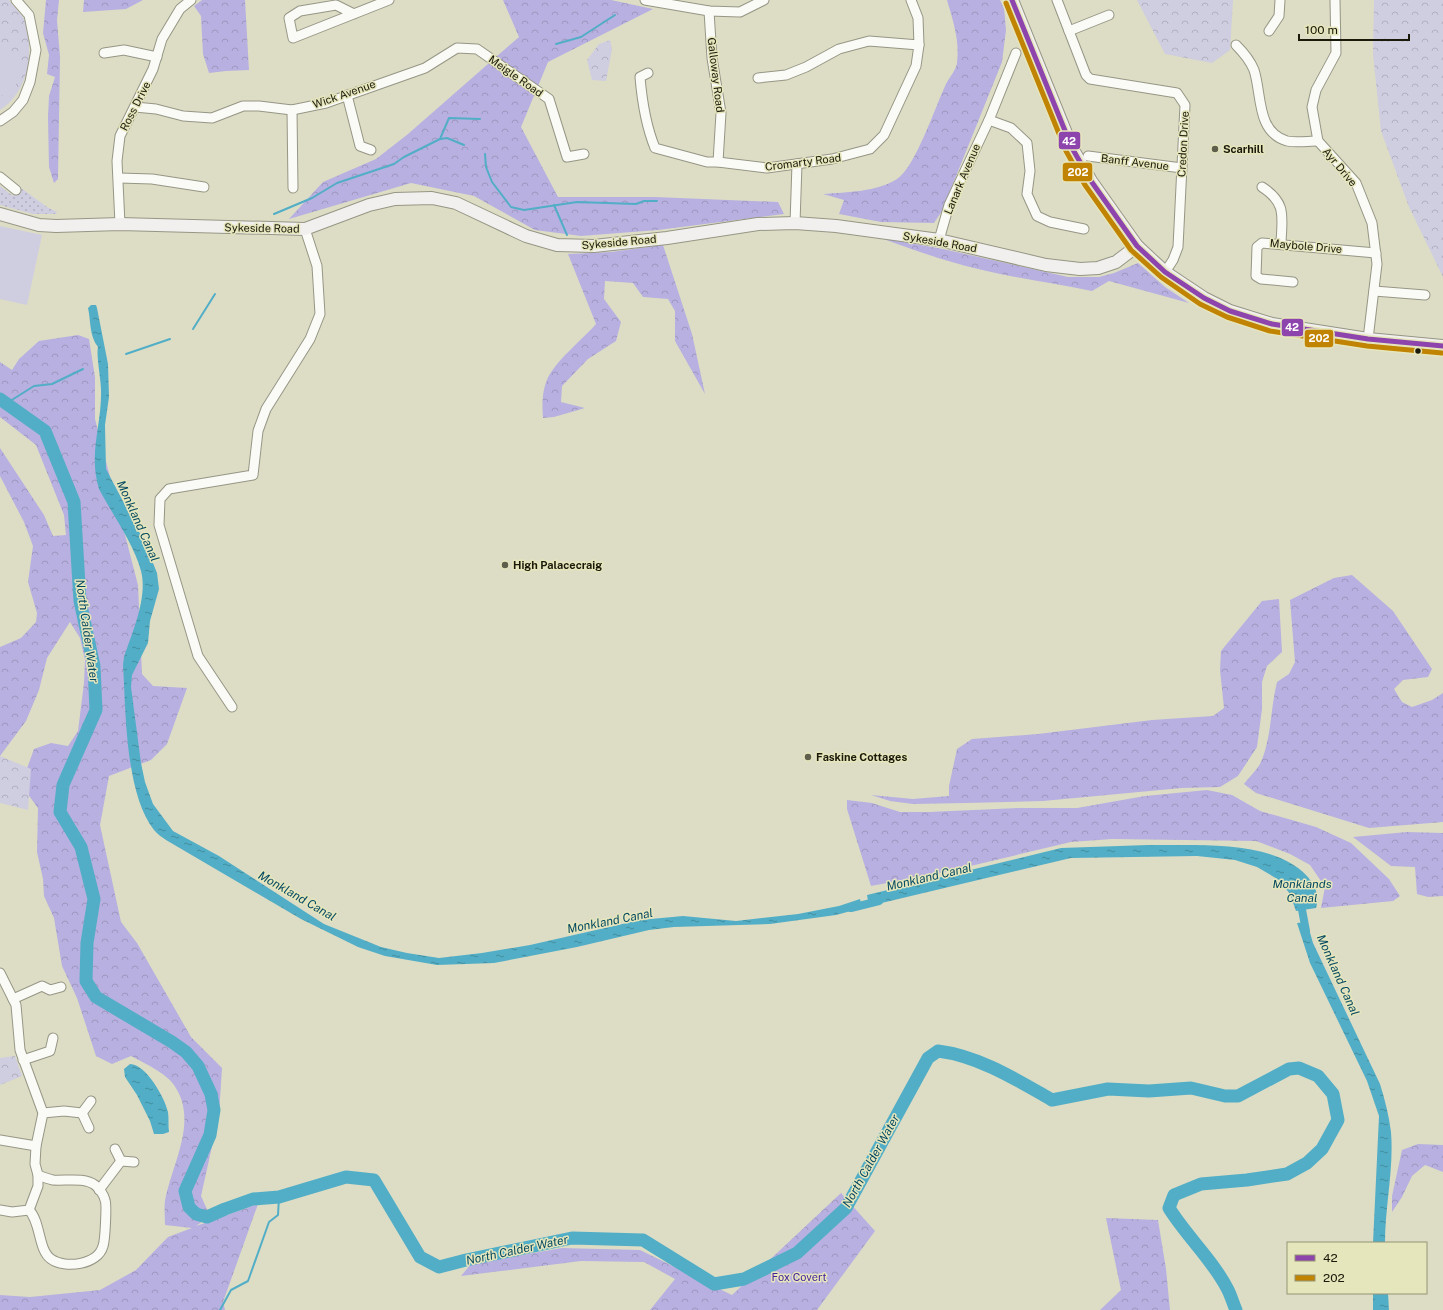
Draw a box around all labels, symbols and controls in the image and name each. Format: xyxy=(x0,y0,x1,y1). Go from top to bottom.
scale bar xyxy=(1299,16,1409,42)
text: 100 m xyxy=(1305,23,1338,37)
street label: Galloway Road xyxy=(705,37,727,113)
street label: Meigle Road xyxy=(487,53,545,99)
street label: Wick Avenue xyxy=(311,78,377,110)
street label: Ross Drive xyxy=(118,79,152,133)
street label: Credon Drive xyxy=(1175,111,1191,177)
line badge: 42 xyxy=(1058,131,1081,150)
text: 42 xyxy=(1062,135,1076,147)
street label: Lanark Avenue xyxy=(942,142,982,216)
place label: Scarhill xyxy=(1223,143,1264,155)
marker: Scarhill xyxy=(1210,144,1220,154)
street label: Ayr Drive xyxy=(1321,145,1359,189)
street label: Cromarty Road xyxy=(764,151,842,173)
street label: Banff Avenue xyxy=(1100,152,1170,172)
line badge: 202 xyxy=(1062,162,1093,182)
text: 202 xyxy=(1067,166,1089,178)
street label: Sykeside Road xyxy=(224,221,300,235)
street label: Sykeside Road xyxy=(902,230,978,254)
street label: Sykeside Road xyxy=(581,233,657,251)
street label: Maybole Drive xyxy=(1269,237,1343,255)
line badge: 42 xyxy=(1281,318,1304,337)
text: 42 xyxy=(1285,321,1299,333)
line badge: 202 xyxy=(1304,329,1334,348)
text: 202 xyxy=(1308,332,1330,344)
unlabelled marker xyxy=(1413,346,1423,356)
water label: Monkland Canal xyxy=(114,478,162,564)
place label: High Palacecraig xyxy=(513,559,602,571)
marker: High Palacecraig xyxy=(500,560,510,570)
water label: North Calder Water xyxy=(73,579,101,684)
place label: Faskine Cottages xyxy=(816,751,907,763)
marker: Faskine Cottages xyxy=(803,752,813,762)
water label: Monkland Canal xyxy=(885,860,973,894)
water label: Monkland Canal xyxy=(256,868,338,924)
water label: Monklands Canal xyxy=(1272,877,1332,905)
water label: Monkland Canal xyxy=(566,906,654,936)
water label: Monkland Canal xyxy=(1314,932,1362,1018)
water label: North Calder Water xyxy=(840,1112,903,1210)
water label: North Calder Water xyxy=(465,1232,570,1268)
legend xyxy=(1287,1242,1427,1294)
text: 42 xyxy=(1323,1251,1338,1265)
park label: Fox Covert xyxy=(772,1271,826,1283)
text: 202 xyxy=(1323,1271,1345,1285)

